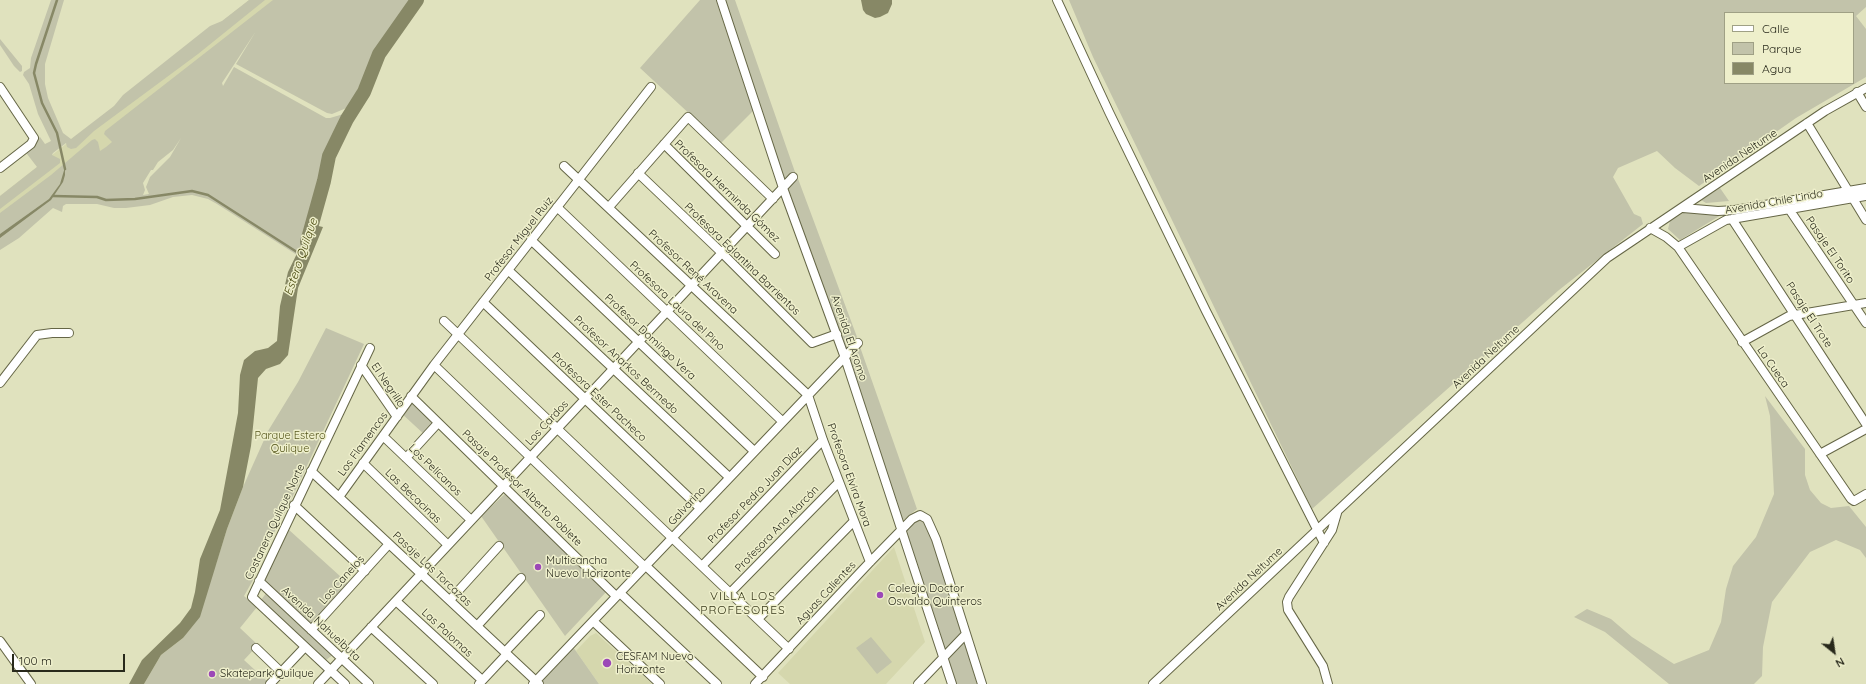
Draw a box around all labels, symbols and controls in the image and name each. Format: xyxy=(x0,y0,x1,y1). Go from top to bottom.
legend xyxy=(1724,12,1854,84)
text: Calle xyxy=(1762,21,1789,36)
text: Parque xyxy=(1762,41,1802,56)
text: Agua xyxy=(1762,61,1791,76)
street label: Avenida Neltume xyxy=(1700,126,1780,186)
street label: Profesora Herminda Gómez xyxy=(671,137,783,245)
street label: Avenida Chile Lindo xyxy=(1724,187,1824,217)
street label: Profesor Miguel Ruiz xyxy=(482,194,556,284)
street label: Profesora Eglantina Barrientos xyxy=(681,200,803,318)
street label: Pasaje El Torito xyxy=(1803,214,1857,286)
water label: Estero Quilque xyxy=(281,217,321,297)
street label: Profesor René Aravena xyxy=(645,227,741,317)
street label: Profesora Laura del Pino xyxy=(627,258,727,354)
street label: Pasaje El Trote xyxy=(1783,280,1835,350)
street label: Profesor Domingo Vera xyxy=(602,291,698,383)
street label: Avenida El Aromo xyxy=(828,293,870,383)
street label: Profesor Anarkos Bermedo xyxy=(571,313,681,417)
street label: Avenida Neltume xyxy=(1450,323,1522,391)
street label: La Cueca xyxy=(1754,344,1792,390)
street label: Profesora Ester Pacheco xyxy=(549,350,649,444)
street label: El Negrillo xyxy=(368,360,408,410)
street label: Los Cardos xyxy=(523,398,571,448)
street label: Los Flamencos xyxy=(335,409,391,479)
street label: Profesora Elvira Mora xyxy=(824,421,874,529)
street label: Pasaje Profesor Alberto Poblete xyxy=(459,427,585,549)
park label: Parque Estero Quilque xyxy=(254,429,326,455)
street label: Los Pelícanos xyxy=(406,441,464,499)
street label: Profesor Pedro Juan Díaz xyxy=(705,444,805,546)
street label: Costanera Quilque Norte xyxy=(242,462,308,582)
street label: Las Becacinas xyxy=(382,466,444,526)
street label: Profesora Ana Alarcón xyxy=(732,483,822,575)
street label: Galvarino xyxy=(666,484,708,528)
street label: Pasaje Las Torcazas xyxy=(390,529,474,609)
street label: Avenida Neltume xyxy=(1213,545,1285,613)
street label: Los Canelos xyxy=(317,553,367,607)
place label: Multicancha Nuevo Horizonte xyxy=(546,554,631,580)
street label: Aguas Calientes xyxy=(793,559,859,627)
marker: Multicancha Nuevo Horizonte xyxy=(533,562,543,572)
place label: Colegio Doctor Osvaldo Quinteros xyxy=(888,582,982,608)
street label: Avenida Nahuelbuta xyxy=(279,584,363,664)
district label: VILLA LOS PROFESORES xyxy=(700,589,786,617)
marker: Colegio Doctor Osvaldo Quinteros xyxy=(875,590,885,600)
street label: Las Palomas xyxy=(419,606,475,660)
north arrow xyxy=(1814,632,1854,672)
scale bar xyxy=(14,646,127,672)
place label: CESFAM Nuevo Horizonte xyxy=(616,650,694,676)
text: 100 m xyxy=(19,653,52,668)
text: N xyxy=(1833,654,1847,670)
marker: CESFAM Nuevo Horizonte xyxy=(601,657,613,669)
place label: Skatepark Quilque xyxy=(220,667,314,681)
marker: Skatepark Quilque xyxy=(207,669,217,679)

